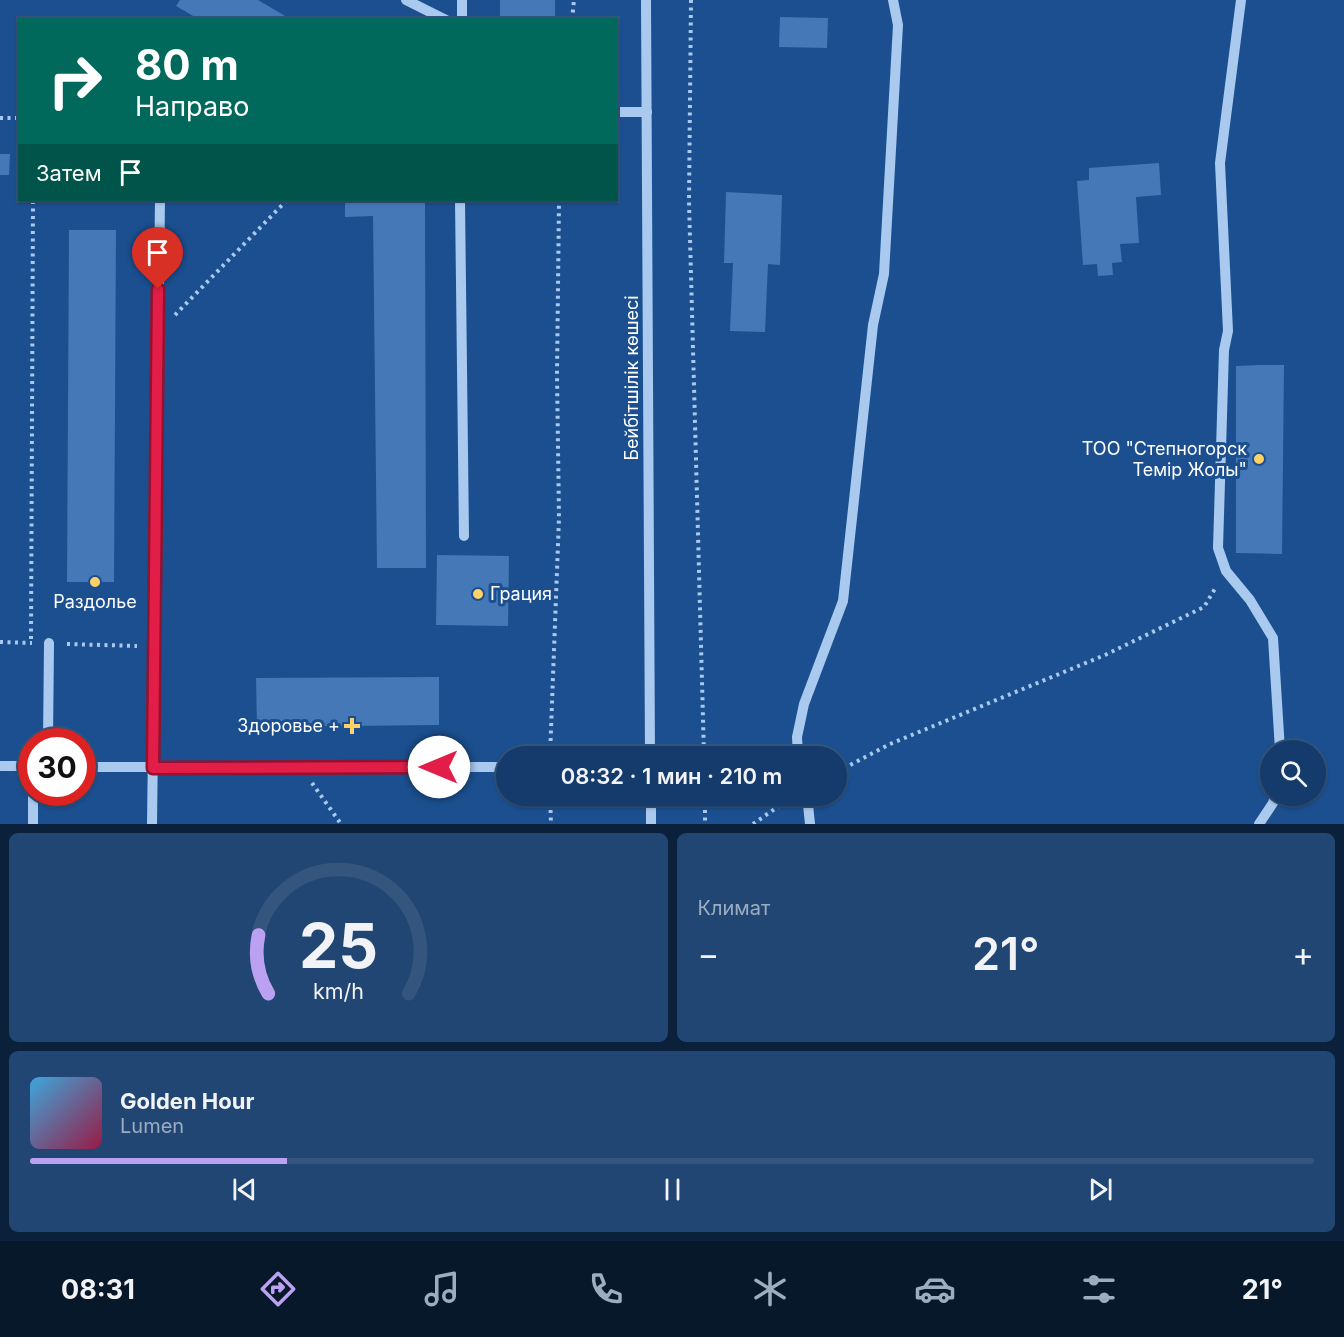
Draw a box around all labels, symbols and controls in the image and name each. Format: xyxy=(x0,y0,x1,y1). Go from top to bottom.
text: 80 m xyxy=(135,39,239,90)
icon: right xyxy=(36,42,114,120)
text: Направо xyxy=(135,90,250,123)
icon: arrive xyxy=(114,156,147,189)
text: Затем xyxy=(36,160,102,186)
pin xyxy=(132,227,183,289)
icon: arrive xyxy=(141,236,174,269)
street label: Бейбітшілік көшесі xyxy=(621,295,642,461)
place label: ТОО "Степногорск Темiр Жолы" xyxy=(1082,438,1247,480)
marker: ТОО "Степногорск Темiр Жолы" xyxy=(1252,452,1266,466)
marker: Раздолье xyxy=(88,575,102,589)
place label: Грация xyxy=(490,583,552,604)
marker: Грация xyxy=(471,587,485,601)
place label: Раздолье xyxy=(53,591,137,612)
place label: Здоровье + xyxy=(237,715,340,736)
marker: Здоровье + xyxy=(345,719,359,733)
speed limit sign: 30 xyxy=(18,728,96,806)
position arrow xyxy=(407,735,471,799)
map controls xyxy=(1260,740,1326,806)
button: search xyxy=(1260,740,1326,806)
text: 08:32 · 1 мин · 210 m xyxy=(561,763,782,789)
text: Климат xyxy=(698,896,770,920)
text: 25 xyxy=(299,908,378,983)
text: 21° xyxy=(972,926,1040,981)
text: − xyxy=(698,934,719,974)
text: + xyxy=(1292,934,1314,974)
text: km/h xyxy=(313,979,364,1005)
text: Golden Hour xyxy=(120,1088,254,1114)
text: Lumen xyxy=(120,1114,184,1138)
icon: previous xyxy=(228,1173,261,1206)
icon: pause xyxy=(656,1173,689,1206)
icon: next xyxy=(1084,1173,1117,1206)
icon: directions xyxy=(257,1268,299,1310)
icon: music xyxy=(421,1268,463,1310)
icon: phone xyxy=(585,1268,627,1310)
icon: climate xyxy=(749,1268,791,1310)
icon: car xyxy=(914,1268,956,1310)
icon: filters xyxy=(1078,1268,1120,1310)
text: 08:31 xyxy=(61,1273,135,1306)
text: 21° xyxy=(1242,1273,1283,1306)

